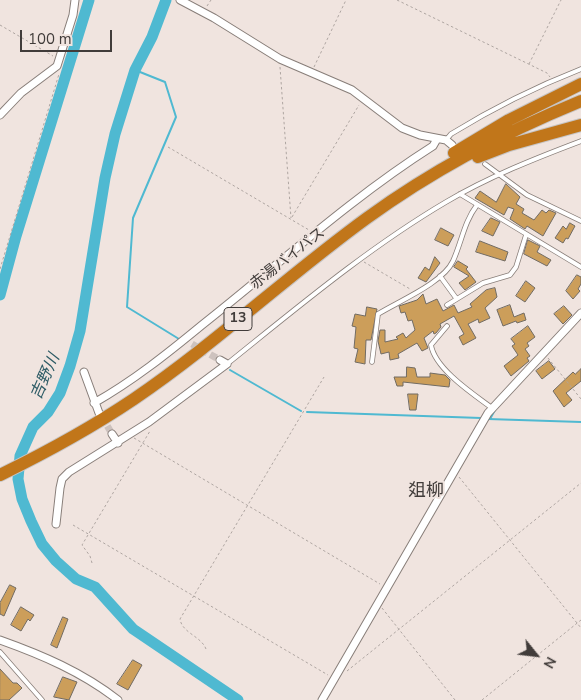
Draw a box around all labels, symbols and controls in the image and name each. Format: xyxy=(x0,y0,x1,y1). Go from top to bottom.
scale bar xyxy=(22,20,115,52)
text: 100 m xyxy=(28,29,72,49)
street label: 赤湯バイパス xyxy=(247,224,329,294)
road number: 13 xyxy=(224,308,252,330)
water label: 吉野川 xyxy=(27,351,65,403)
district label: 爼柳 xyxy=(408,481,444,503)
north arrow xyxy=(511,630,561,680)
text: N xyxy=(539,653,560,672)

